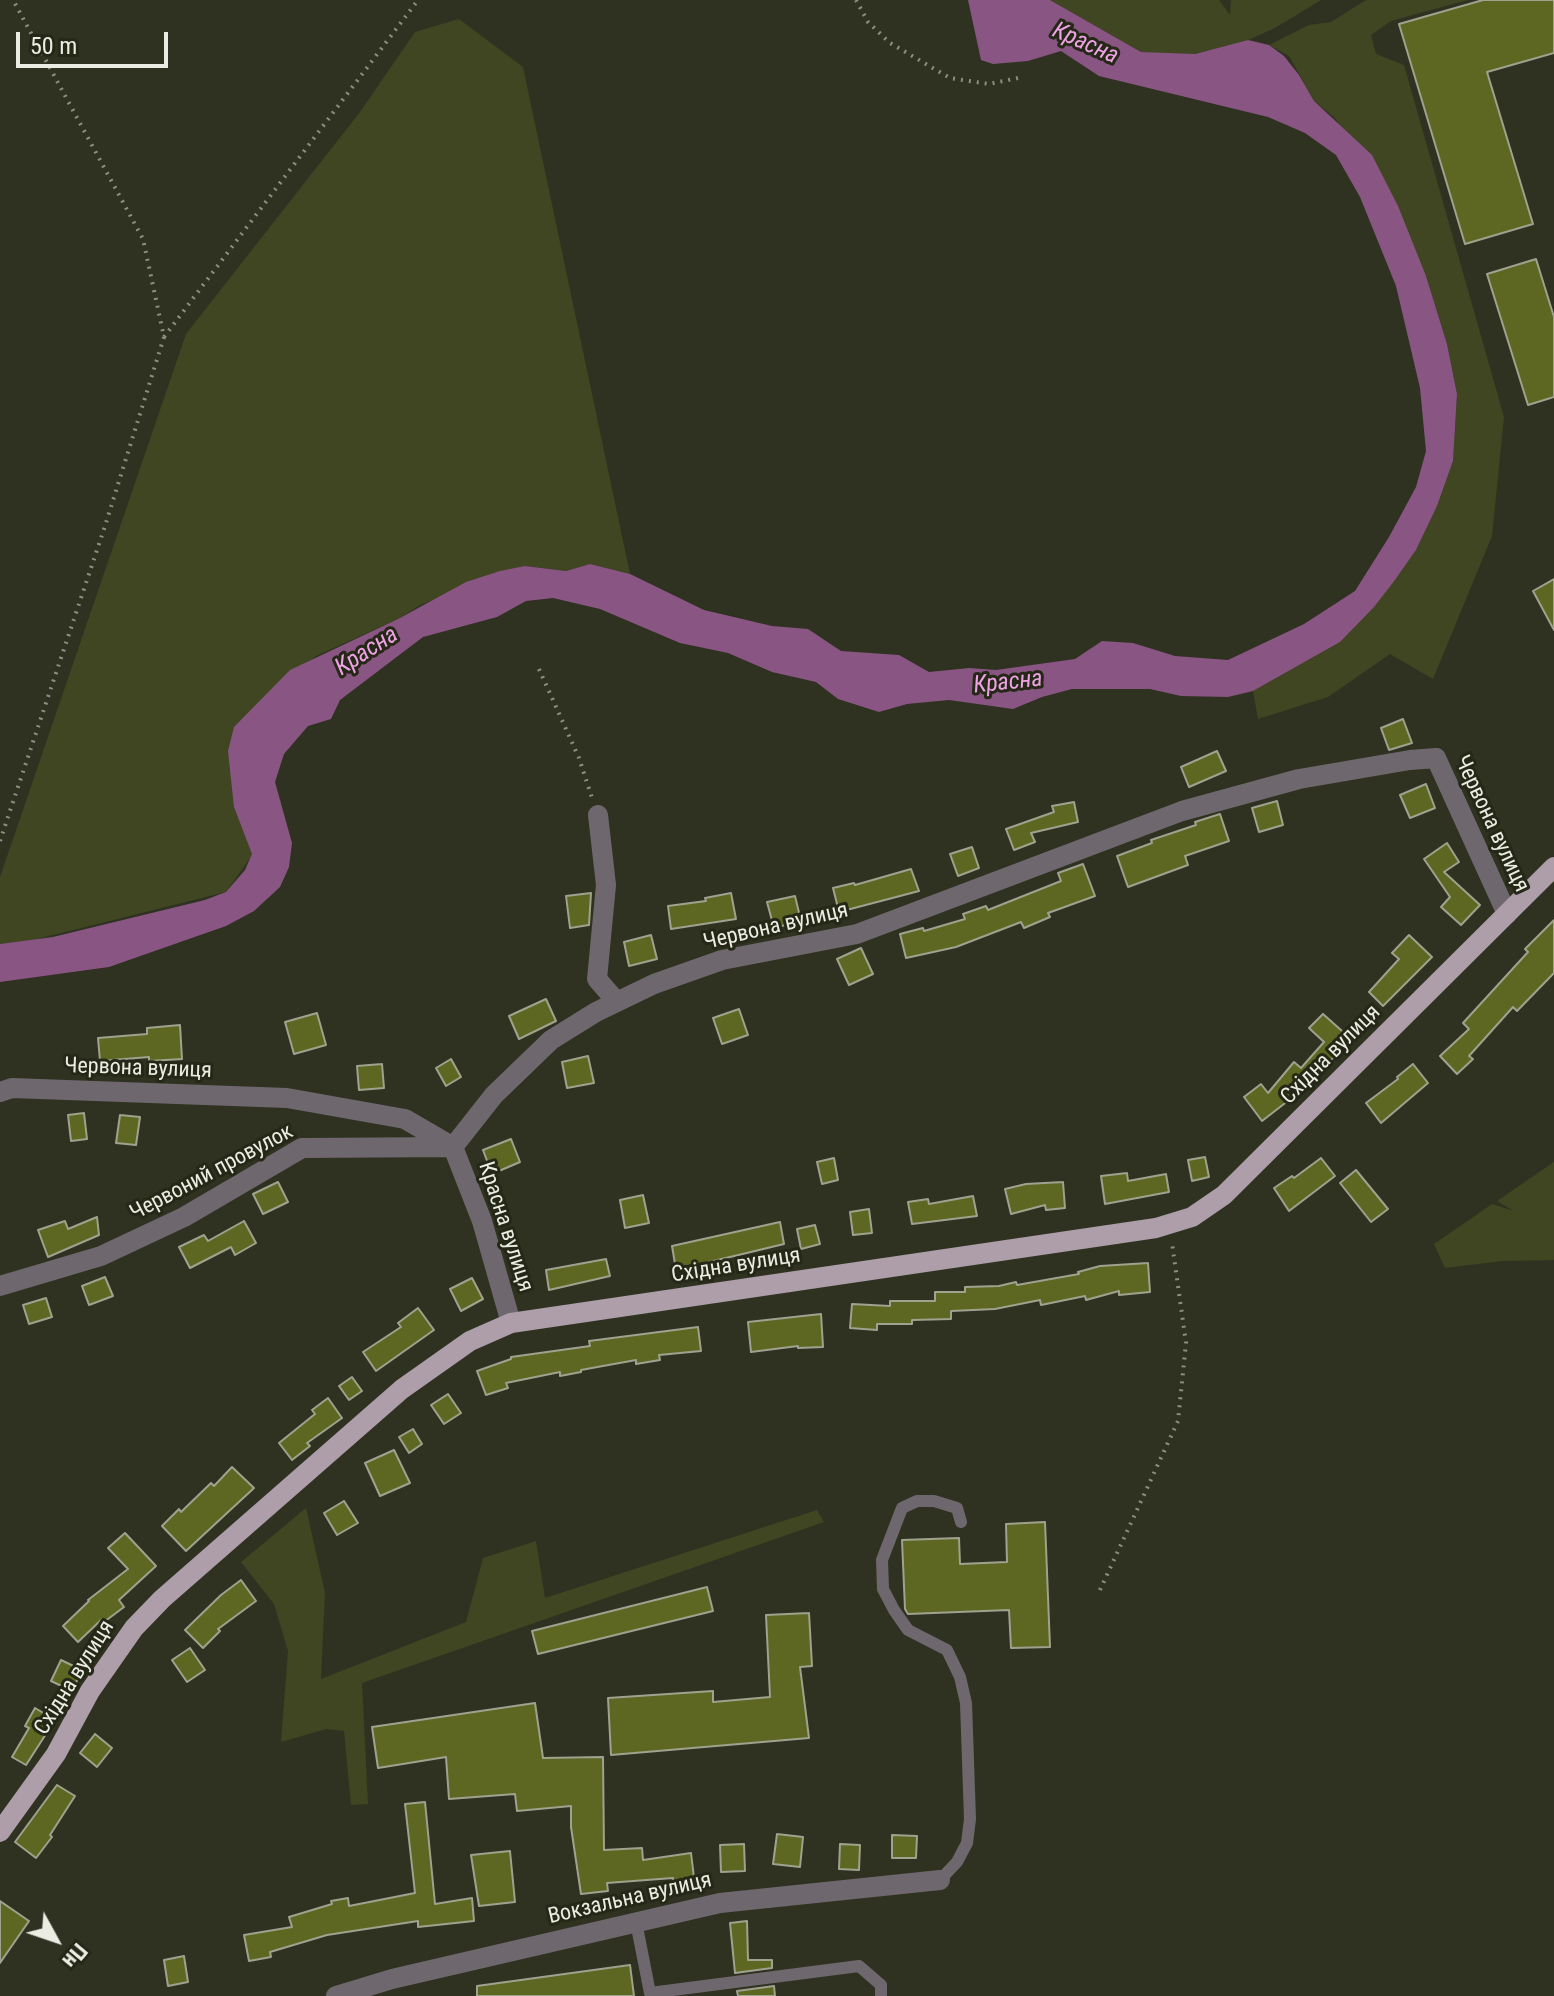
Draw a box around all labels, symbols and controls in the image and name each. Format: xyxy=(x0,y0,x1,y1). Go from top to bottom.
scale bar xyxy=(20,16,172,66)
water label: Красна xyxy=(1048,17,1122,71)
text: 50 m xyxy=(30,32,77,60)
water label: Красна xyxy=(330,621,404,683)
water label: Красна xyxy=(972,665,1044,701)
street label: Червона вулиця xyxy=(1448,752,1534,896)
street label: Червона вулиця xyxy=(701,898,851,956)
street label: Східна вулиця xyxy=(1276,1000,1386,1110)
street label: Червона вулиця xyxy=(64,1053,212,1085)
street label: Червоний провулок xyxy=(126,1119,298,1227)
street label: Красна вулиця xyxy=(472,1159,538,1295)
street label: Східна вулиця xyxy=(670,1243,802,1289)
street label: Східна вулиця xyxy=(29,1616,121,1740)
street label: Вокзальна вулиця xyxy=(546,1867,714,1931)
north arrow xyxy=(16,1900,96,1980)
text: Пн xyxy=(57,1938,92,1973)

